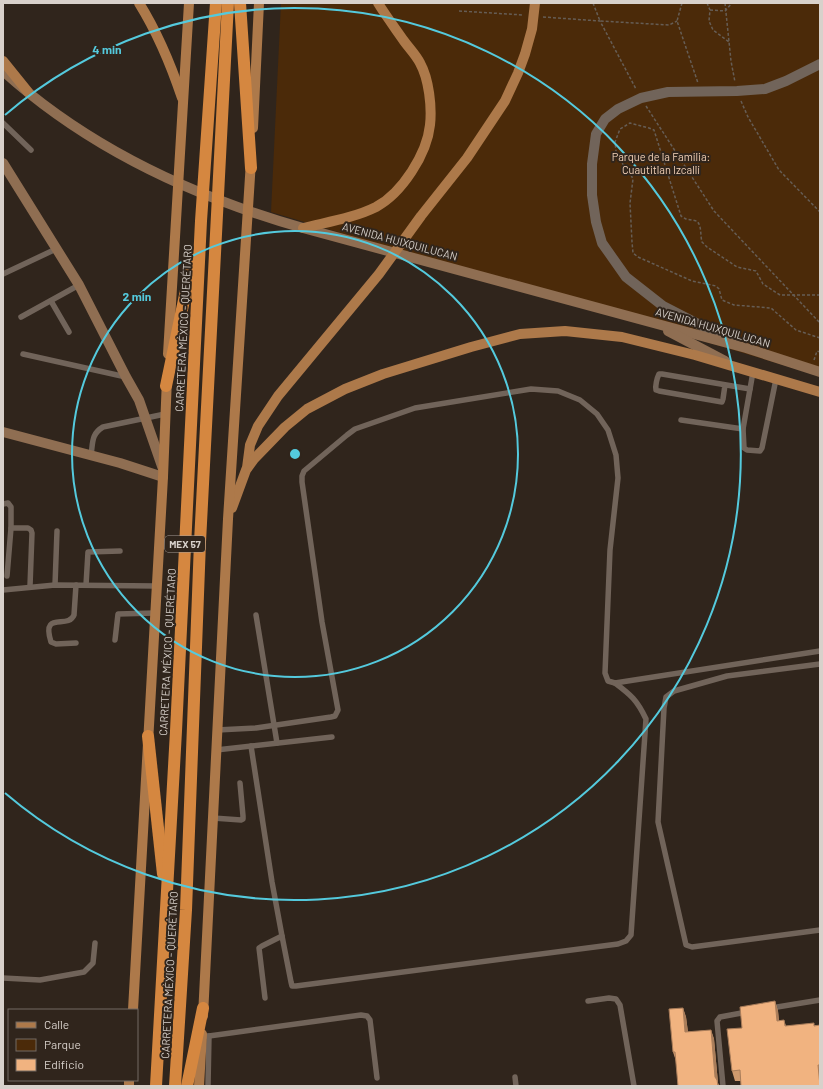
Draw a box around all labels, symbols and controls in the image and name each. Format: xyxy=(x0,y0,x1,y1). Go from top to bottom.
text: 4 min xyxy=(92,42,122,56)
park label: Parque de la Familia: Cuautitlan Izcalli xyxy=(612,150,710,176)
street label: AVENIDA HUIXQUILUCAN xyxy=(341,219,459,263)
street label: CARRETERA MÉXICO - QUERÉTARO xyxy=(172,244,194,412)
text: 2 min xyxy=(123,289,151,303)
street label: AVENIDA HUIXQUILUCAN xyxy=(654,304,772,350)
centre of rings xyxy=(288,447,302,461)
road number: MEX 57 xyxy=(165,536,205,552)
street label: CARRETERA MÉXICO - QUERÉTARO xyxy=(156,568,178,736)
street label: CARRETERA MÉXICO - QUERÉTARO xyxy=(158,891,180,1059)
legend xyxy=(8,1009,138,1081)
text: Calle xyxy=(44,1017,69,1031)
text: Parque xyxy=(44,1037,81,1051)
text: Edificio xyxy=(44,1057,84,1071)

